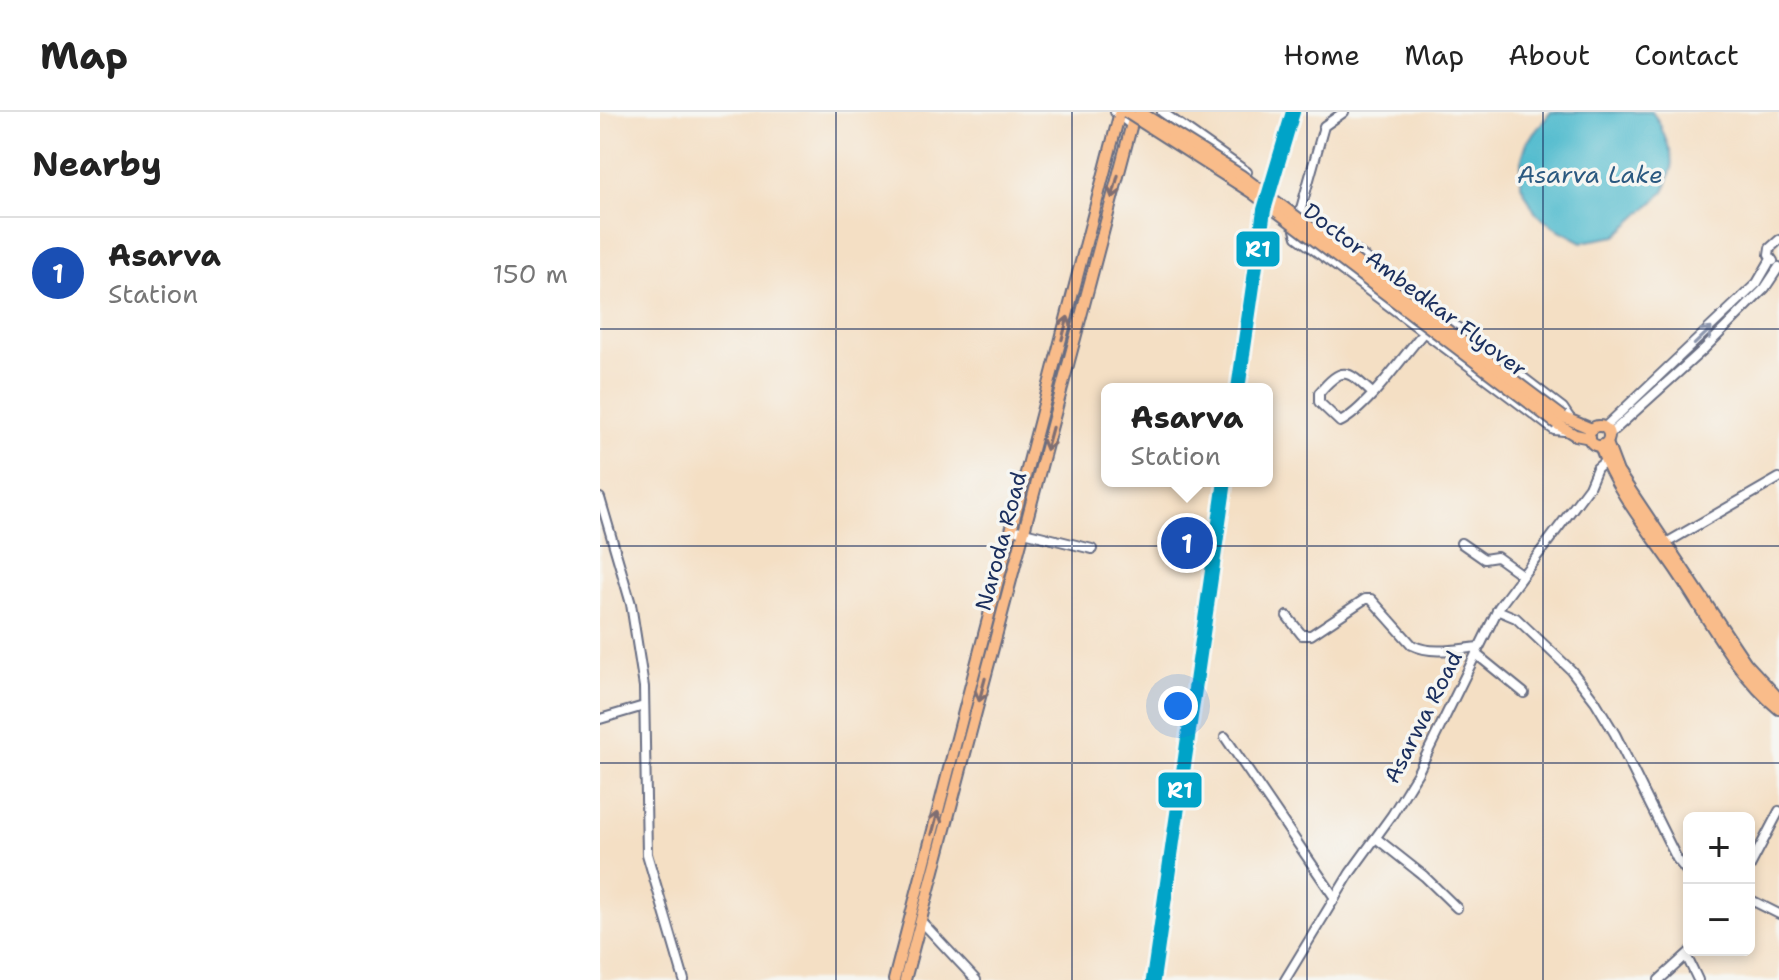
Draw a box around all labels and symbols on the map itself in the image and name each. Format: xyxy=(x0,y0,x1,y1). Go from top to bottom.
water label: Asarva Lake xyxy=(1517,159,1663,191)
one-way arrow xyxy=(1107,174,1122,200)
street label: Doctor Ambedkar Flyover xyxy=(1297,196,1533,384)
line badge: R1 xyxy=(1235,230,1281,268)
text: R1 xyxy=(1245,235,1271,264)
one-way arrow xyxy=(1059,316,1074,342)
one-way arrow xyxy=(1693,326,1713,345)
one-way arrow xyxy=(1040,425,1055,451)
street label: Naroda Road xyxy=(969,468,1034,614)
pin: 1 xyxy=(1161,513,1213,573)
street label: Asarwa Road xyxy=(1377,646,1469,788)
one-way arrow xyxy=(973,676,988,702)
your location xyxy=(1158,686,1198,726)
line badge: R1 xyxy=(1157,771,1203,809)
text: R1 xyxy=(1167,776,1193,805)
one-way arrow xyxy=(928,811,943,837)

